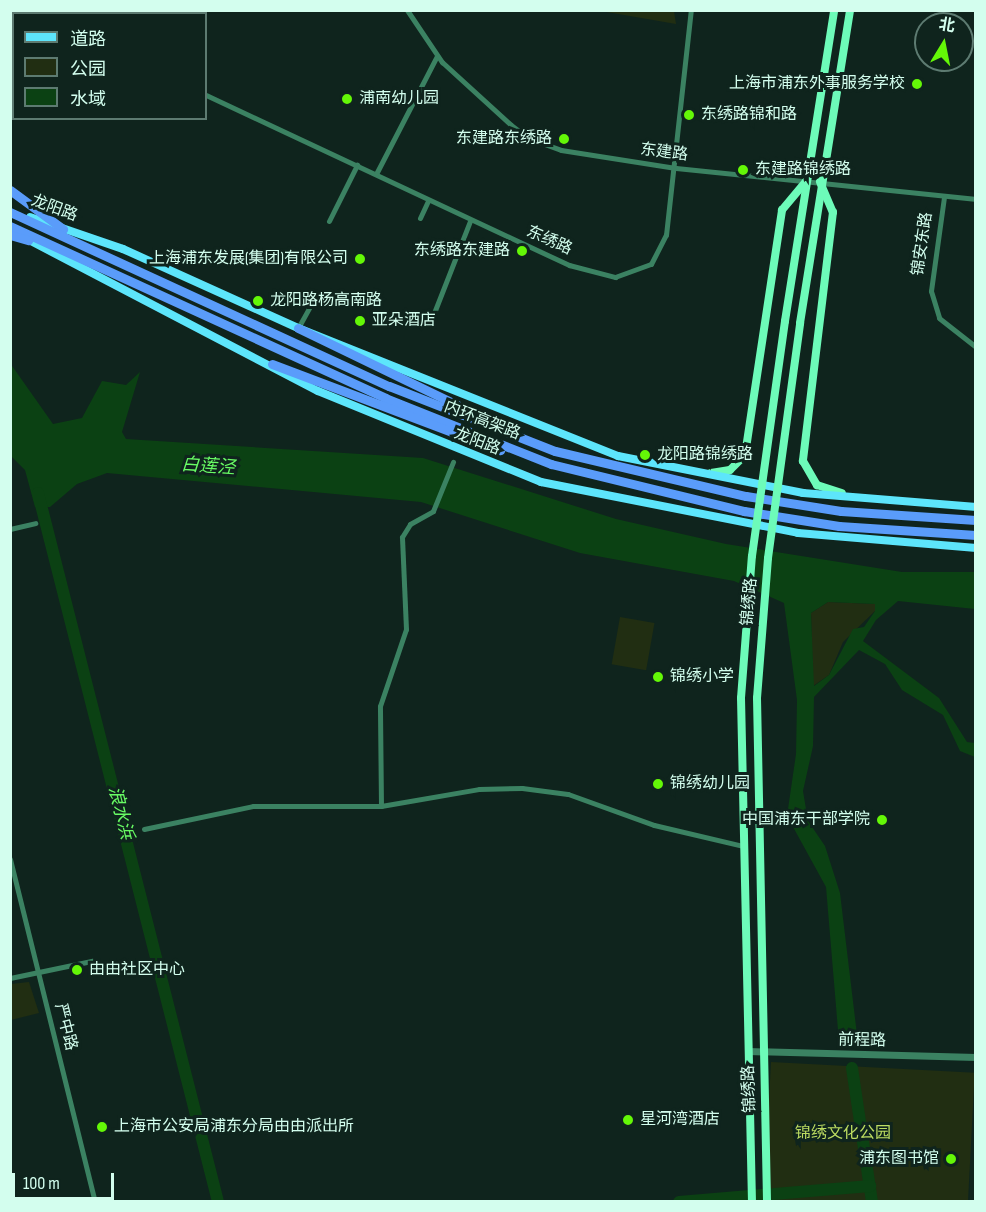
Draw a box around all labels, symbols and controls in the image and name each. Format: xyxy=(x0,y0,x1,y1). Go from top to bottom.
legend xyxy=(12,12,207,120)
north arrow xyxy=(914,12,974,72)
text: 北 xyxy=(937,15,956,36)
text: 道路 xyxy=(70,29,106,50)
text: 公园 xyxy=(70,59,106,80)
place label: 上海市浦东外事服务学校 xyxy=(729,74,905,94)
marker: 上海市浦东外事服务学校 xyxy=(910,77,924,91)
text: 水域 xyxy=(70,89,106,110)
place label: 浦南幼儿园 xyxy=(359,89,439,109)
marker: 浦南幼儿园 xyxy=(340,92,354,106)
place label: 东绣路锦和路 xyxy=(701,105,797,125)
marker: 东绣路锦和路 xyxy=(682,108,696,122)
place label: 东建路东绣路 xyxy=(456,129,552,149)
marker: 东建路东绣路 xyxy=(557,132,571,146)
street label: 东建路 xyxy=(639,141,689,165)
place label: 东建路锦绣路 xyxy=(755,160,851,180)
marker: 东建路锦绣路 xyxy=(736,163,750,177)
street label: 龙阳路 xyxy=(28,192,80,226)
street label: 锦安东路 xyxy=(909,211,937,277)
street label: 东绣路 xyxy=(523,222,575,260)
place label: 东绣路东建路 xyxy=(414,241,510,261)
marker: 东绣路东建路 xyxy=(515,244,529,258)
place label: 上海浦东发展(集团)有限公司 xyxy=(149,249,348,269)
marker: 上海浦东发展(集团)有限公司 xyxy=(353,252,367,266)
place label: 龙阳路杨高南路 xyxy=(270,291,382,311)
marker: 龙阳路杨高南路 xyxy=(251,294,265,308)
place label: 亚朵酒店 xyxy=(372,311,436,331)
marker: 亚朵酒店 xyxy=(353,314,367,328)
street label: 内环高架路 xyxy=(441,398,523,444)
street label: 龙阳路 xyxy=(451,424,503,460)
place label: 龙阳路锦绣路 xyxy=(657,445,753,465)
marker: 龙阳路锦绣路 xyxy=(638,448,652,462)
water label: 白莲泾 xyxy=(180,454,236,480)
street label: 锦绣路 xyxy=(738,577,762,627)
place label: 锦绣小学 xyxy=(670,667,734,687)
marker: 锦绣小学 xyxy=(651,670,665,684)
place label: 锦绣幼儿园 xyxy=(670,774,750,794)
marker: 锦绣幼儿园 xyxy=(651,777,665,791)
water label: 浪水浜 xyxy=(103,784,137,842)
place label: 中国浦东干部学院 xyxy=(742,810,870,830)
marker: 中国浦东干部学院 xyxy=(875,813,889,827)
place label: 由由社区中心 xyxy=(89,960,185,980)
marker: 由由社区中心 xyxy=(70,963,84,977)
street label: 严中路 xyxy=(50,1001,80,1053)
street label: 前程路 xyxy=(838,1031,886,1051)
street label: 锦绣路 xyxy=(740,1065,760,1113)
place label: 星河湾酒店 xyxy=(640,1110,720,1130)
marker: 星河湾酒店 xyxy=(621,1113,635,1127)
place label: 上海市公安局浦东分局由由派出所 xyxy=(114,1117,354,1137)
marker: 上海市公安局浦东分局由由派出所 xyxy=(95,1120,109,1134)
park label: 锦绣文化公园 xyxy=(795,1124,891,1144)
place label: 浦东图书馆 xyxy=(859,1149,939,1169)
marker: 浦东图书馆 xyxy=(944,1152,958,1166)
scale bar xyxy=(15,1161,117,1199)
text: 100 m xyxy=(23,1173,60,1194)

